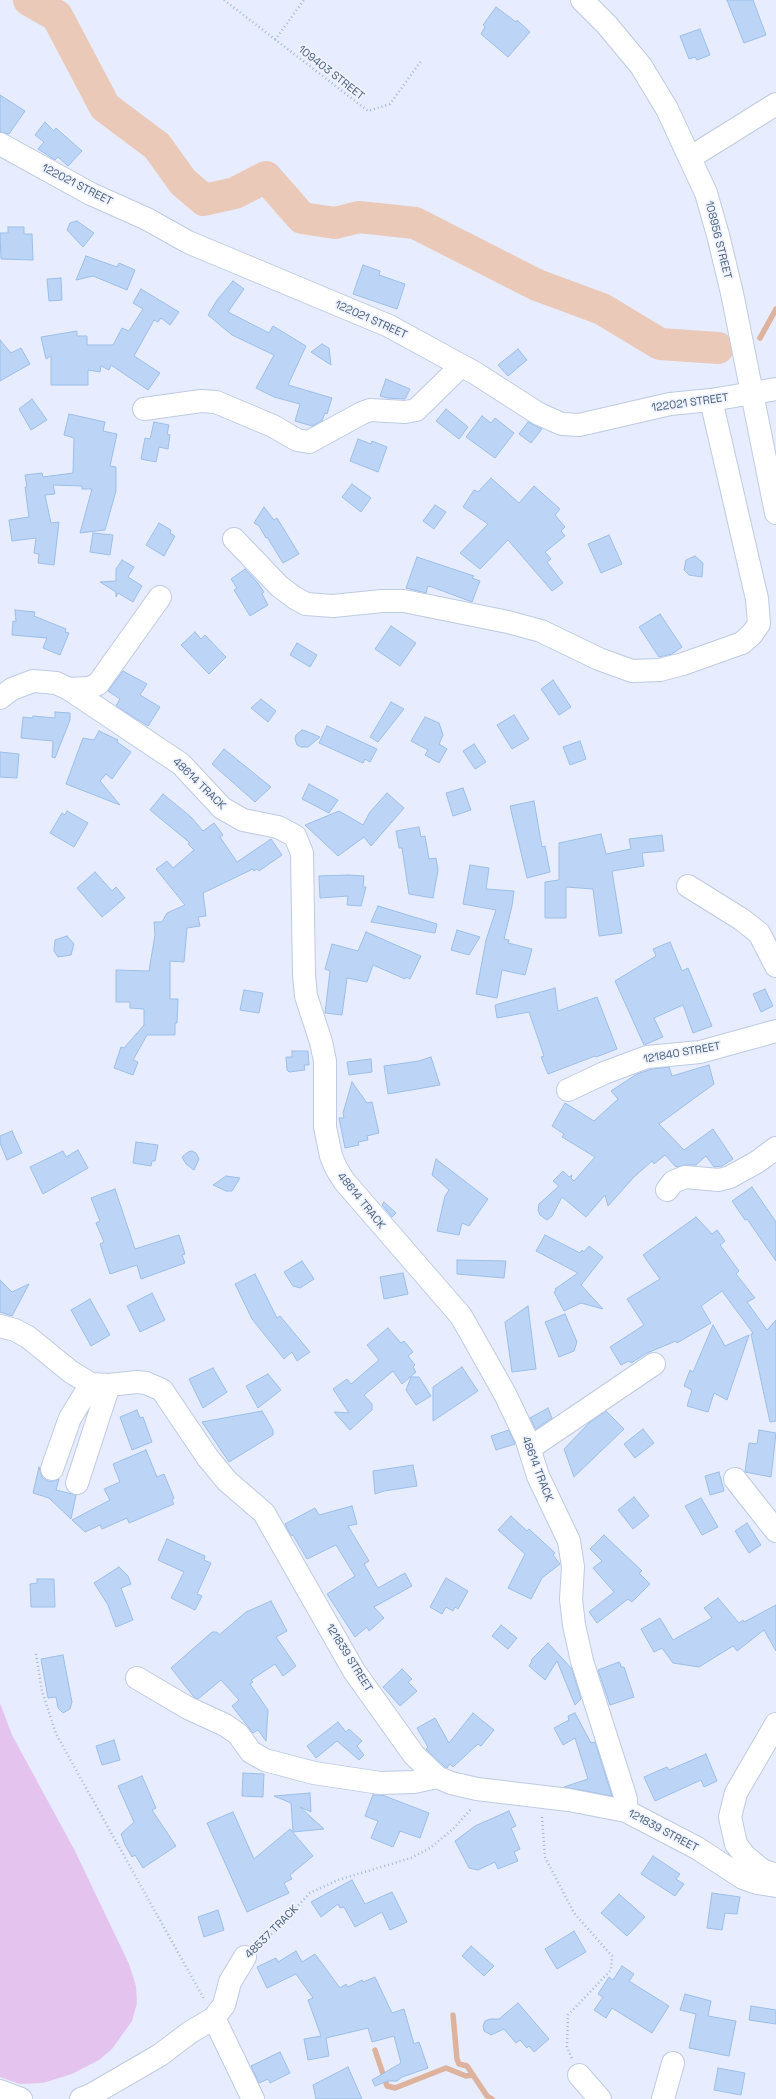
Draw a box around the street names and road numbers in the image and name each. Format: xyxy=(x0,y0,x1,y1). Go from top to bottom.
street label: 109403 STREET xyxy=(295,43,367,103)
street label: 122021 STREET xyxy=(39,161,115,209)
street label: 108956 STREET xyxy=(702,200,734,280)
street label: 122021 STREET xyxy=(333,298,409,342)
street label: 122021 STREET xyxy=(651,391,729,415)
street label: 48614 TRACK xyxy=(170,755,228,813)
street label: 121840 STREET xyxy=(642,1040,722,1066)
street label: 48614 TRACK xyxy=(334,1170,388,1232)
street label: 48614 TRACK xyxy=(519,1435,555,1503)
street label: 121839 STREET xyxy=(323,1622,375,1694)
street label: 121839 STREET xyxy=(626,1807,700,1855)
street label: 48537 TRACK xyxy=(243,1903,301,1961)

